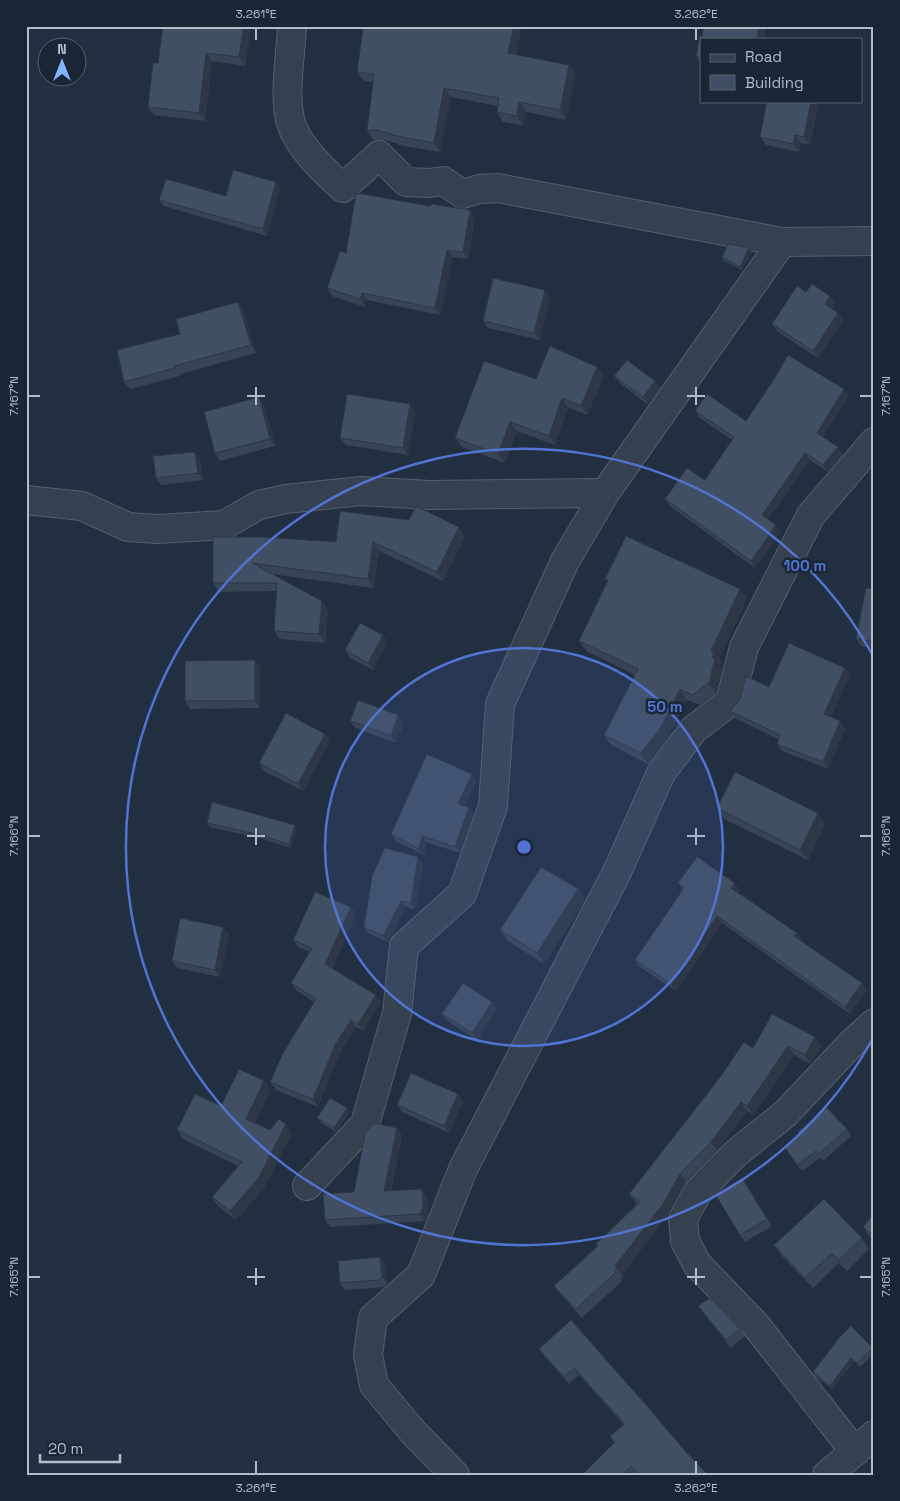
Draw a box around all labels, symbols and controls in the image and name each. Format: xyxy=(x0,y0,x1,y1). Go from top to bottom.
text: 3.261°E xyxy=(235,6,277,22)
text: 3.262°E xyxy=(674,6,718,22)
north arrow xyxy=(38,38,88,88)
legend xyxy=(700,38,862,102)
text: N xyxy=(57,40,67,58)
text: Road xyxy=(745,47,782,66)
text: Building xyxy=(745,73,804,92)
text: 7.167°N xyxy=(6,376,22,416)
text: 7.167°N xyxy=(878,376,894,416)
text: 100 m xyxy=(784,556,826,575)
text: 50 m xyxy=(647,697,683,716)
text: 7.166°N xyxy=(6,816,22,856)
text: 7.166°N xyxy=(878,816,894,856)
centre of rings xyxy=(515,838,533,856)
text: 7.165°N xyxy=(6,1257,22,1297)
text: 7.165°N xyxy=(878,1257,894,1297)
scale bar xyxy=(40,1431,120,1463)
text: 20 m xyxy=(48,1439,83,1458)
text: 3.261°E xyxy=(235,1480,277,1496)
text: 3.262°E xyxy=(674,1480,718,1496)

